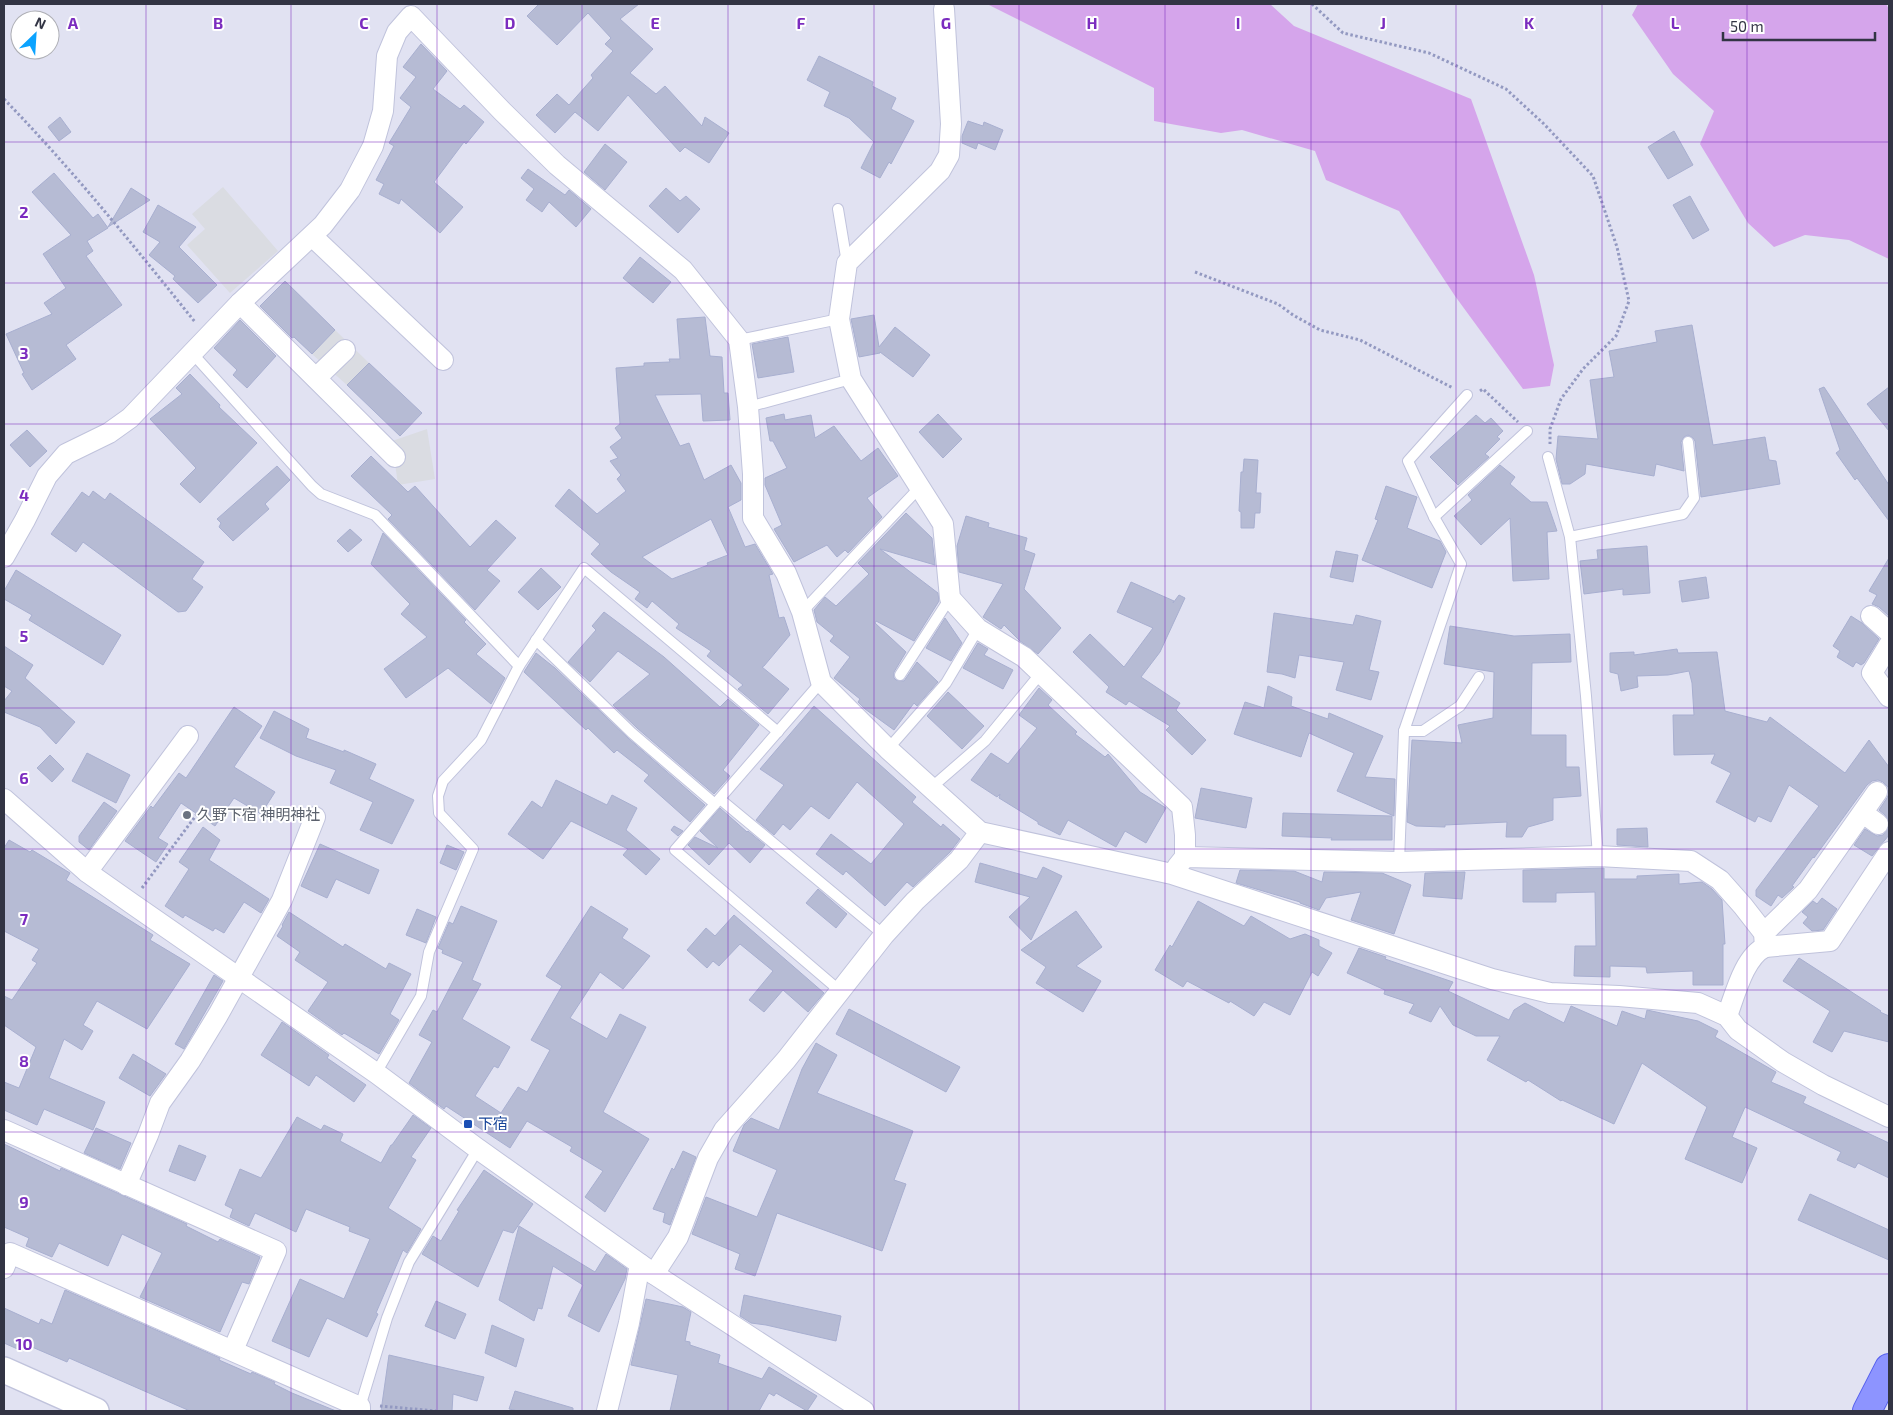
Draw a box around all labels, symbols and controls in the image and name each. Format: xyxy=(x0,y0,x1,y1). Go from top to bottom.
north arrow xyxy=(10,10,60,60)
scale bar xyxy=(1723,10,1876,42)
text: N xyxy=(33,13,49,33)
text: A xyxy=(68,13,79,32)
text: B xyxy=(213,13,223,32)
text: C xyxy=(359,13,369,32)
text: D xyxy=(505,13,516,32)
text: E xyxy=(650,13,660,32)
text: F xyxy=(797,13,806,32)
text: G xyxy=(941,13,951,32)
text: H xyxy=(1086,13,1098,32)
text: I xyxy=(1236,13,1240,32)
text: J xyxy=(1380,13,1386,32)
text: K xyxy=(1524,13,1535,32)
text: L xyxy=(1671,13,1680,32)
text: 50 m xyxy=(1730,17,1764,35)
text: 2 xyxy=(19,202,29,221)
text: 3 xyxy=(19,343,29,362)
text: 4 xyxy=(19,485,29,504)
text: 5 xyxy=(20,626,29,645)
text: 6 xyxy=(19,768,29,787)
place label: 久野下宿 神明神社 xyxy=(197,805,320,823)
marker: 久野下宿 神明神社 xyxy=(181,809,193,821)
text: 7 xyxy=(20,909,29,928)
text: 8 xyxy=(19,1051,29,1070)
place label: 下宿 xyxy=(478,1114,508,1132)
marker: 下宿 xyxy=(462,1118,474,1130)
text: 9 xyxy=(19,1192,29,1211)
text: 10 xyxy=(15,1334,33,1353)

